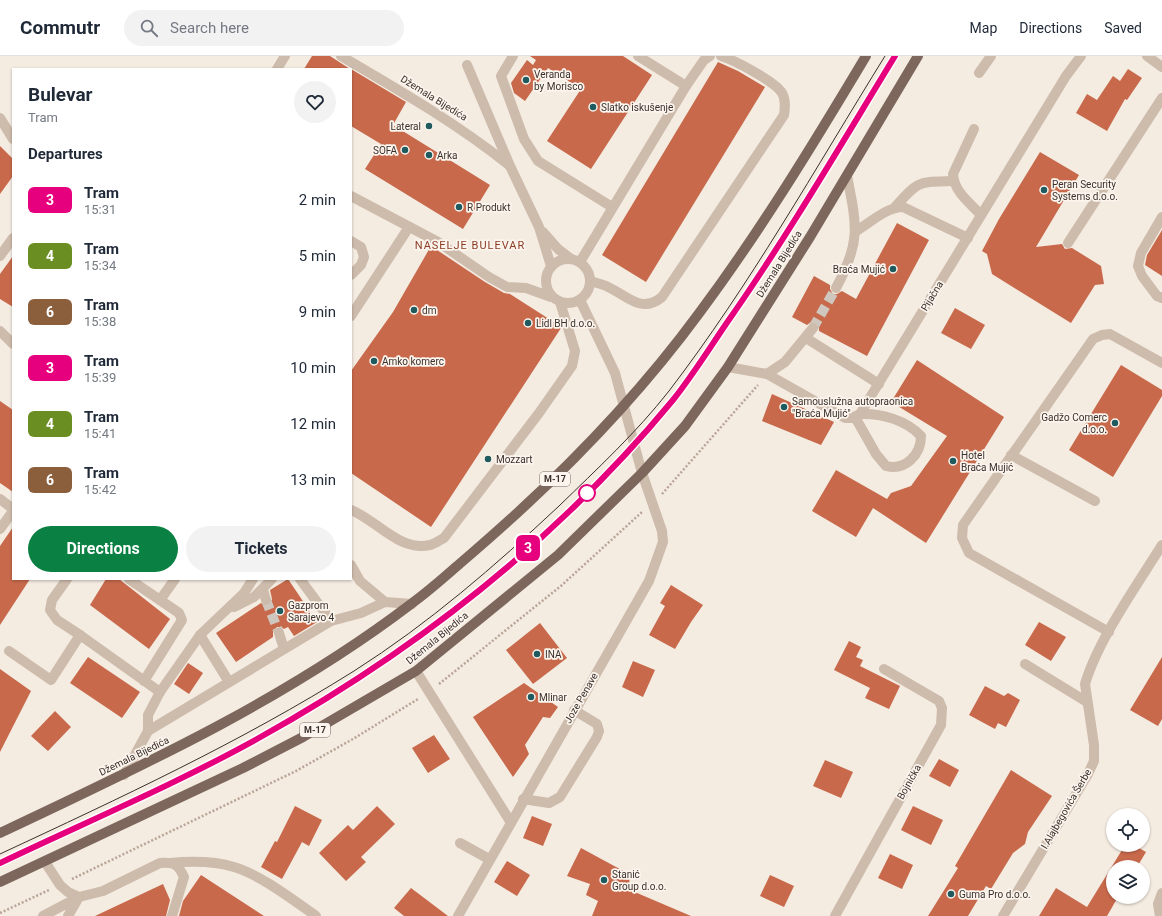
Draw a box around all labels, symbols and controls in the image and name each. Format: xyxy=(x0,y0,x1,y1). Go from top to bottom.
search box xyxy=(124,10,404,46)
text: Commutr xyxy=(20,16,100,39)
icon: search xyxy=(138,17,160,39)
text: Search here xyxy=(170,19,249,37)
text: Map xyxy=(970,20,997,36)
text: Directions xyxy=(1019,20,1082,36)
text: Saved xyxy=(1104,20,1142,36)
place label: Veranda by Morisco xyxy=(534,69,583,92)
street label: Džemala Bijedića xyxy=(399,73,469,123)
marker: Veranda by Morisco xyxy=(521,75,531,85)
button: heart xyxy=(294,81,336,123)
text: Bulevar xyxy=(28,83,93,106)
marker: Slatko iskušenje xyxy=(588,102,598,112)
place label: Slatko iskušenje xyxy=(601,102,673,113)
text: Tram xyxy=(28,110,58,125)
place label: Lateral xyxy=(391,121,421,132)
marker: Lateral xyxy=(424,121,434,131)
text: Departures xyxy=(28,145,103,163)
place label: SOFA xyxy=(373,145,397,156)
marker: SOFA xyxy=(400,145,410,155)
marker: Arka xyxy=(424,150,434,160)
place label: Arka xyxy=(437,150,457,161)
place label: Peran Security Systems d.o.o. xyxy=(1052,179,1118,202)
text: Tram xyxy=(84,184,119,202)
marker: Peran Security Systems d.o.o. xyxy=(1039,185,1049,195)
text: 2 min xyxy=(299,191,336,209)
text: 3 xyxy=(46,192,54,208)
text: 15:31 xyxy=(84,202,116,217)
marker: R Produkt xyxy=(454,202,464,212)
place label: R Produkt xyxy=(467,202,510,213)
street label: Džemala Bijedića xyxy=(754,229,804,299)
district label: NASELJE BULEVAR xyxy=(415,239,525,252)
text: Tram xyxy=(84,240,119,258)
text: 5 min xyxy=(299,247,336,265)
text: 4 xyxy=(46,248,54,264)
text: 15:34 xyxy=(84,258,116,273)
place label: Braća Mujić xyxy=(833,264,885,275)
marker: Braća Mujić xyxy=(888,264,898,274)
street label: Pijačna xyxy=(919,279,945,313)
text: Tram xyxy=(84,296,119,314)
text: 9 min xyxy=(299,303,336,321)
text: 6 xyxy=(46,304,54,320)
marker: dm xyxy=(409,305,419,315)
place label: dm xyxy=(422,305,437,316)
text: 15:38 xyxy=(84,314,116,329)
marker: Lidl BH d.o.o. xyxy=(523,318,533,328)
place label: Lidl BH d.o.o. xyxy=(536,318,595,329)
text: Tram xyxy=(84,352,119,370)
marker: Amko komerc xyxy=(369,356,379,366)
place label: Amko komerc xyxy=(382,356,444,367)
text: 10 min xyxy=(290,359,336,377)
text: 3 xyxy=(46,360,54,376)
text: 15:39 xyxy=(84,370,116,385)
place label: Samouslužna autopraonica "Braća Mujić" xyxy=(792,396,913,419)
marker: Samouslužna autopraonica "Braća Mujić" xyxy=(779,402,789,412)
text: Tram xyxy=(84,408,119,426)
place label: Gadžo Comerc d.o.o. xyxy=(1041,412,1107,435)
text: 12 min xyxy=(290,415,336,433)
text: 4 xyxy=(46,416,54,432)
marker: Gadžo Comerc d.o.o. xyxy=(1110,418,1120,428)
text: 15:41 xyxy=(84,426,116,441)
place label: Hotel Braća Mujić xyxy=(961,450,1013,473)
marker: Mozzart xyxy=(483,454,493,464)
place label: Mozzart xyxy=(496,454,533,465)
marker: Hotel Braća Mujić xyxy=(948,456,958,466)
text: Tram xyxy=(84,464,119,482)
text: 13 min xyxy=(290,471,336,489)
text: 6 xyxy=(46,472,54,488)
road number: M-17 xyxy=(540,472,570,486)
text: 15:42 xyxy=(84,482,116,497)
unlabelled marker xyxy=(578,484,596,502)
button: Directions xyxy=(28,526,178,572)
button: Tickets xyxy=(186,526,336,572)
line badge: 3 xyxy=(515,535,541,561)
text: 3 xyxy=(524,540,532,556)
place label: Gazprom Sarajevo 4 xyxy=(288,600,335,623)
marker: Gazprom Sarajevo 4 xyxy=(275,606,285,616)
street label: Džemala Bijedića xyxy=(404,610,470,666)
marker: INA xyxy=(532,649,542,659)
place label: INA xyxy=(545,649,562,660)
street label: Joze Penave xyxy=(562,671,600,725)
marker: Mlinar xyxy=(526,692,536,702)
place label: Mlinar xyxy=(539,692,568,703)
road number: M-17 xyxy=(300,723,330,737)
street label: Džemala Bijedića xyxy=(97,734,171,778)
street label: Bojnička xyxy=(895,763,923,801)
street label: I.Alajbegovića Šerbe xyxy=(1038,767,1093,851)
map controls xyxy=(1106,808,1150,904)
button: locate xyxy=(1106,808,1150,852)
button: layers xyxy=(1106,860,1150,904)
place label: Stanić Group d.o.o. xyxy=(612,869,666,892)
marker: Stanić Group d.o.o. xyxy=(599,875,609,885)
marker: Guma Pro d.o.o. xyxy=(946,889,956,899)
place label: Guma Pro d.o.o. xyxy=(959,889,1031,900)

